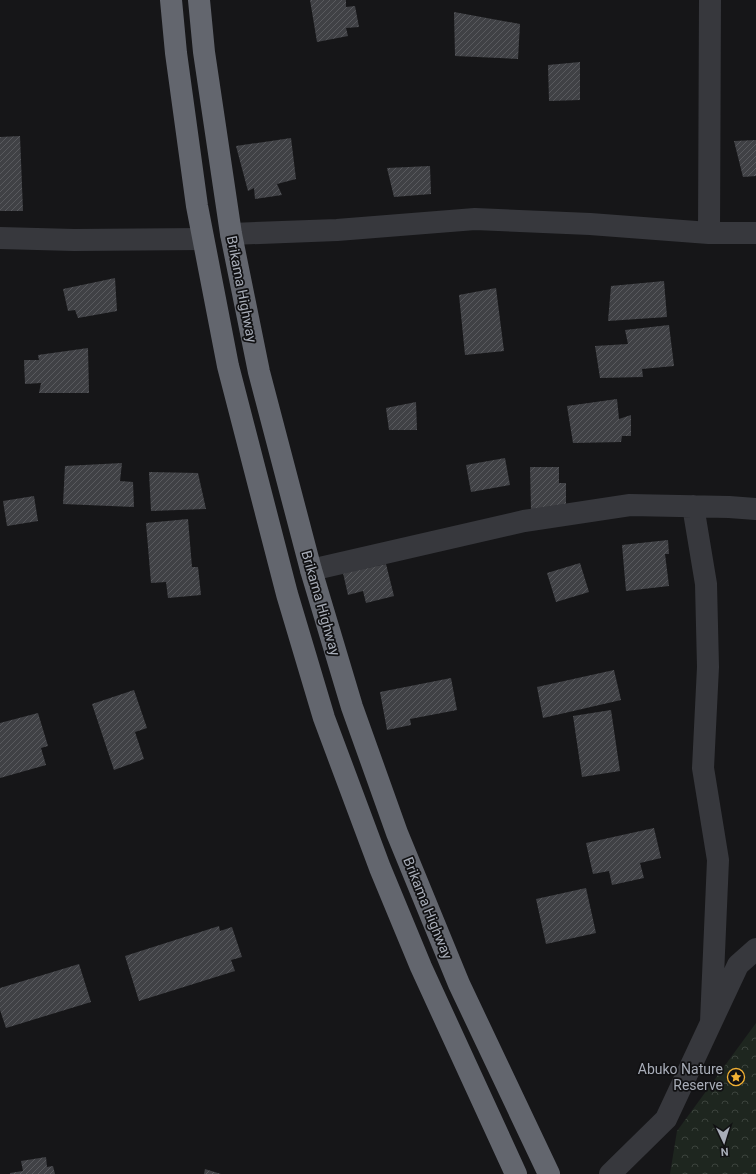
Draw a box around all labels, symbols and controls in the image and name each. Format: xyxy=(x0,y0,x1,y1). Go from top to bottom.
street label: Brikama Highway xyxy=(224,234,260,344)
street label: Brikama Highway xyxy=(298,549,344,658)
street label: Brikama Highway xyxy=(400,855,456,962)
place label: Abuko Nature Reserve xyxy=(638,1061,723,1093)
place icon: Abuko Nature Reserve xyxy=(726,1067,746,1087)
north arrow xyxy=(704,1122,744,1162)
text: N xyxy=(720,1145,729,1158)

